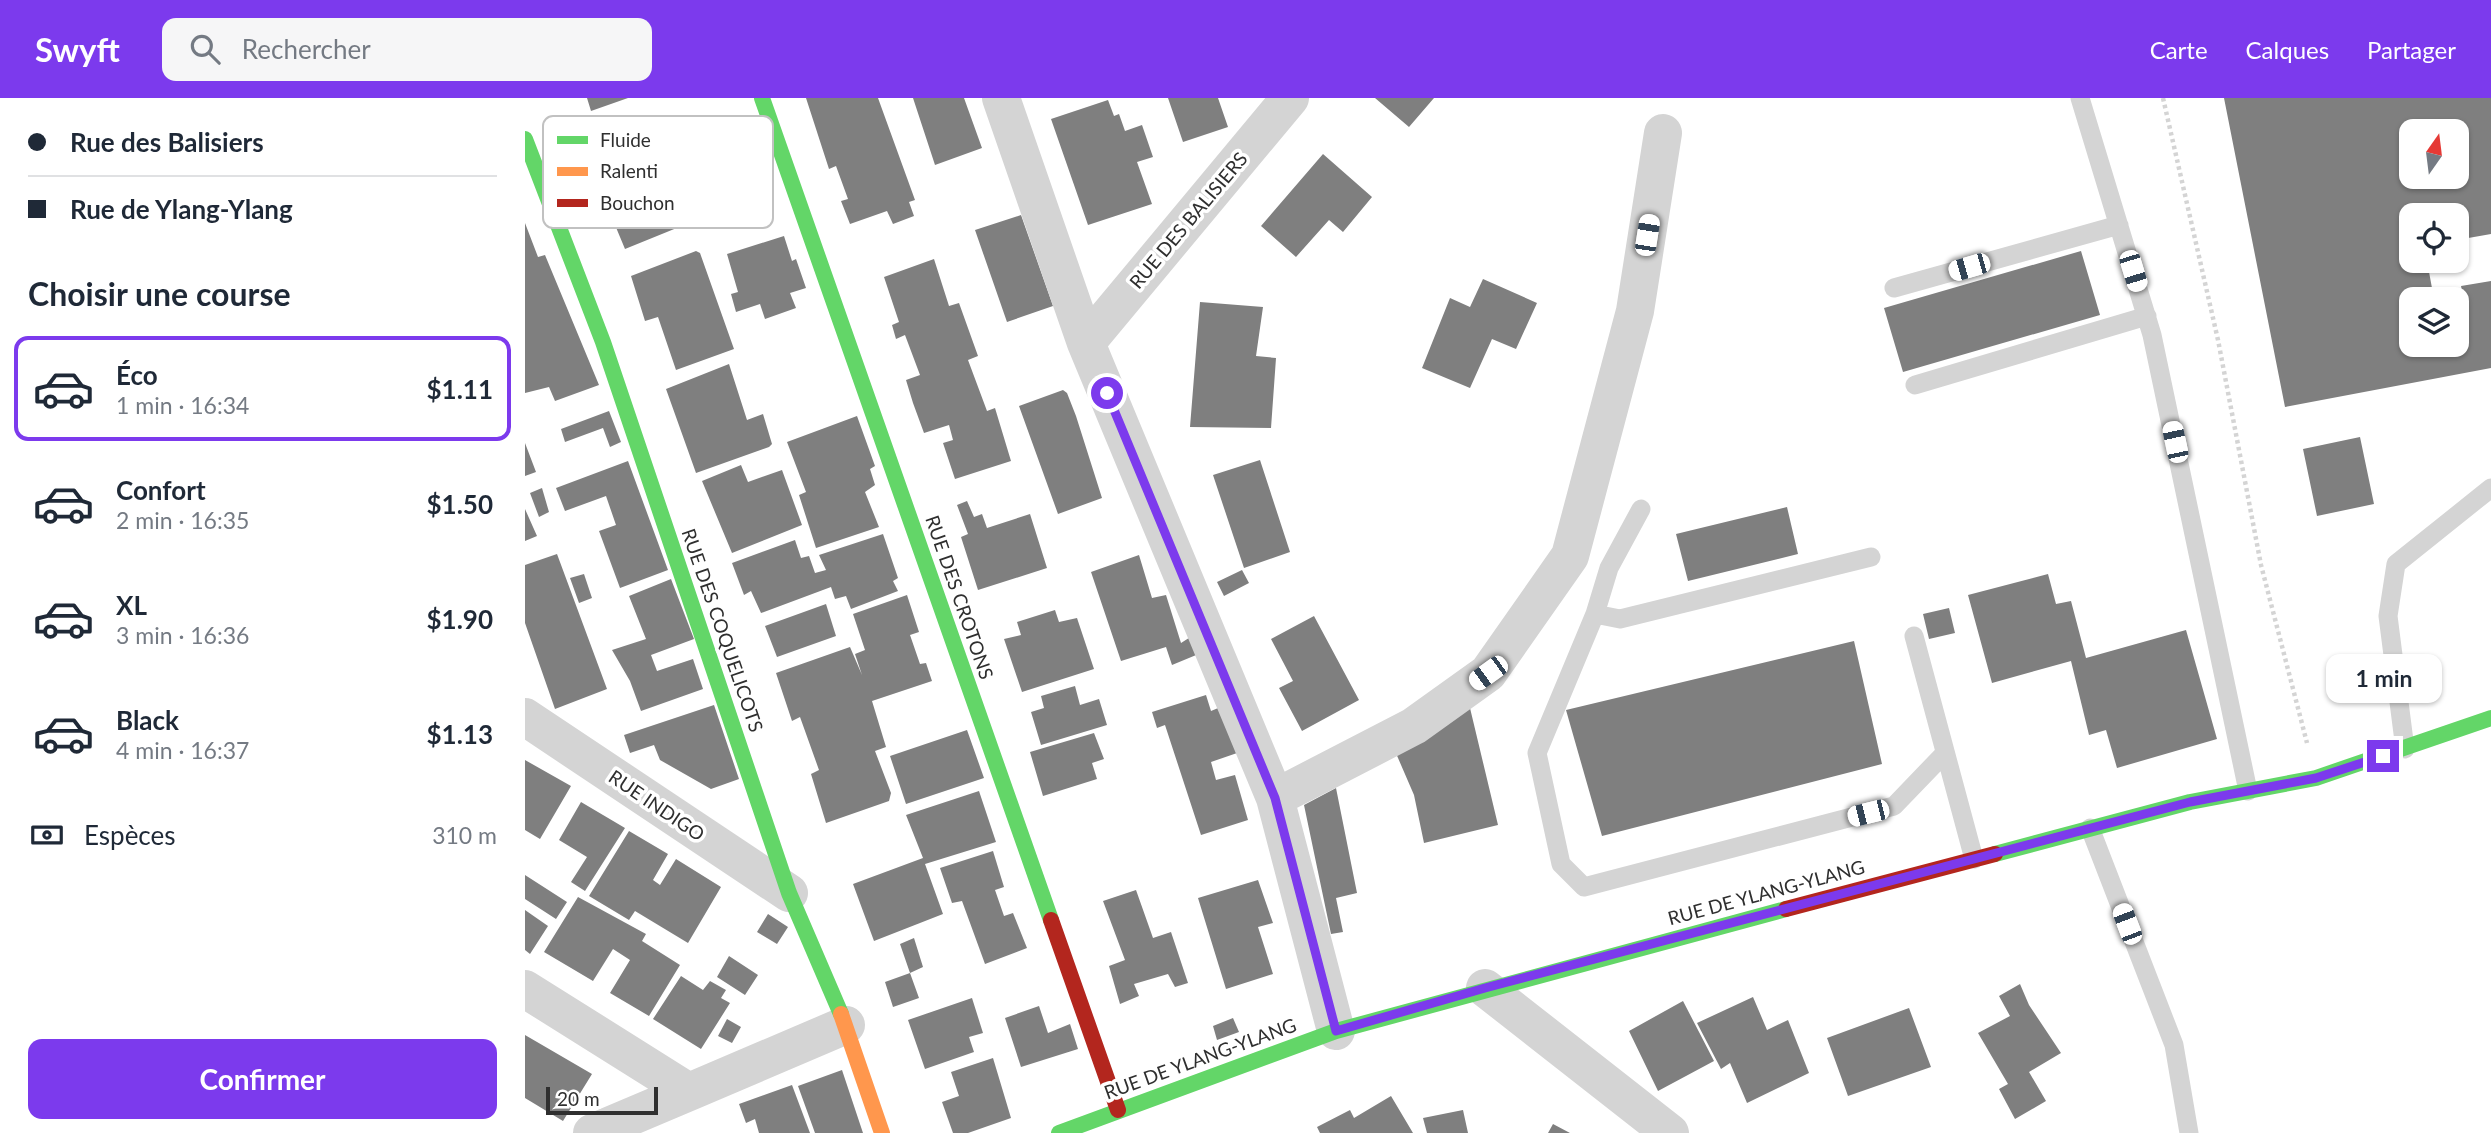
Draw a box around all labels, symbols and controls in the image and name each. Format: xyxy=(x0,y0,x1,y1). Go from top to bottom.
search box xyxy=(162,18,652,81)
text: Swyft xyxy=(35,29,120,69)
icon: search xyxy=(186,30,224,68)
text: Rechercher xyxy=(242,33,371,65)
text: Carte xyxy=(2150,35,2208,64)
text: Calques xyxy=(2246,35,2329,64)
text: Partager xyxy=(2367,35,2456,64)
legend xyxy=(543,116,773,228)
north arrow xyxy=(2399,119,2469,189)
map controls xyxy=(2399,119,2469,357)
text: Rue des Balisiers xyxy=(70,126,264,158)
text: Fluide xyxy=(600,128,651,151)
street label: RUE DES BALISIERS xyxy=(1124,147,1252,293)
text: Ralenti xyxy=(600,159,658,182)
text: Bouchon xyxy=(600,191,675,214)
text: Rue de Ylang-Ylang xyxy=(70,193,293,225)
button: locate xyxy=(2399,203,2469,273)
car xyxy=(1634,213,1661,257)
car xyxy=(2117,248,2150,294)
car xyxy=(1946,251,1993,283)
text: Choisir une course xyxy=(28,274,291,313)
button: layers xyxy=(2399,287,2469,357)
icon: car xyxy=(32,357,95,420)
text: Éco xyxy=(116,359,158,391)
text: $1.11 xyxy=(427,373,493,405)
route start xyxy=(1091,377,1123,409)
text: 1 min · 16:34 xyxy=(116,391,249,419)
car xyxy=(2161,419,2190,465)
icon: car xyxy=(32,472,95,535)
text: Confort xyxy=(116,474,206,506)
text: $1.50 xyxy=(427,488,493,520)
text: 2 min · 16:35 xyxy=(116,506,249,534)
street label: RUE DES CROTONS xyxy=(921,512,999,682)
street label: RUE DES COQUELICOTS xyxy=(677,525,769,735)
icon: car xyxy=(32,587,95,650)
text: XL xyxy=(116,589,147,621)
text: $1.90 xyxy=(427,603,493,635)
text: 3 min · 16:36 xyxy=(116,621,249,649)
car xyxy=(1465,652,1512,694)
callout: 1 min xyxy=(2325,654,2441,704)
text: 1 min xyxy=(2355,664,2413,692)
icon: car xyxy=(32,702,95,765)
text: Black xyxy=(116,704,179,736)
text: $1.13 xyxy=(427,718,493,750)
text: 4 min · 16:37 xyxy=(116,736,249,764)
route end xyxy=(2367,740,2399,772)
street label: RUE INDIGO xyxy=(605,765,709,845)
car xyxy=(1846,798,1891,828)
icon: cash xyxy=(28,816,66,854)
text: Espèces xyxy=(84,819,176,851)
text: 310 m xyxy=(432,821,497,849)
street label: RUE DE YLANG-YLANG xyxy=(1665,855,1867,929)
car xyxy=(2110,901,2145,947)
street label: RUE DE YLANG-YLANG xyxy=(1101,1013,1299,1103)
button: Confirmer xyxy=(28,1039,497,1119)
scale bar xyxy=(546,1084,658,1116)
text: 20 m xyxy=(557,1087,600,1110)

